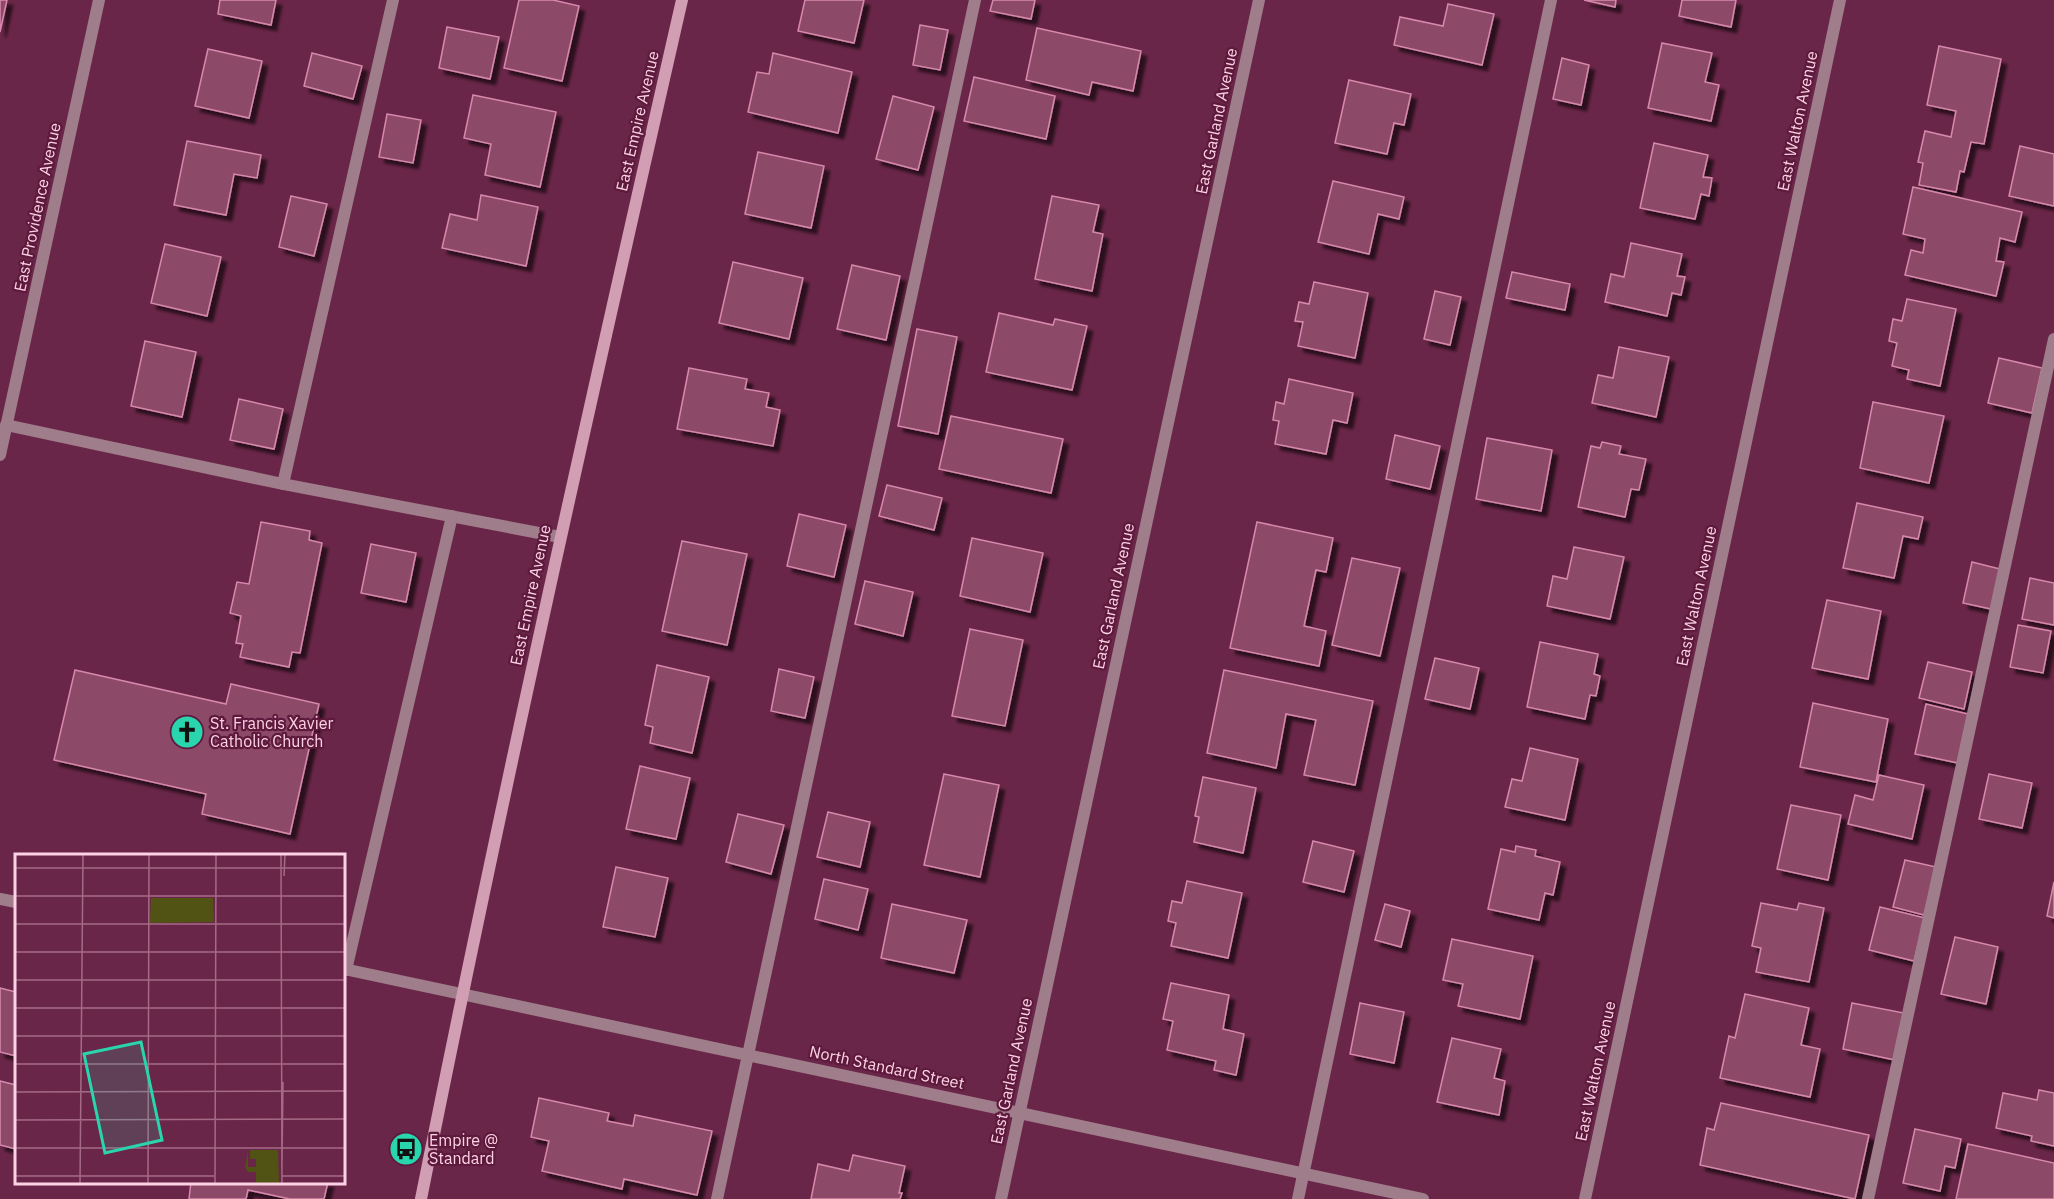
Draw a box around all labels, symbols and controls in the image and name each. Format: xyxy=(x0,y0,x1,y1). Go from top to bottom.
street label: East Garland Avenue xyxy=(1191,46,1241,196)
street label: East Empire Avenue xyxy=(611,49,663,193)
street label: East Walton Avenue xyxy=(1772,49,1822,193)
street label: East Providence Avenue xyxy=(9,121,65,293)
street label: East Garland Avenue xyxy=(1088,521,1138,671)
street label: East Empire Avenue xyxy=(505,523,555,667)
street label: East Walton Avenue xyxy=(1671,524,1721,668)
place label: St. Francis Xavier Catholic Church xyxy=(210,713,333,751)
church icon: St. Francis Xavier Catholic Church xyxy=(169,714,205,750)
inset map xyxy=(15,854,345,1184)
street label: East Garland Avenue xyxy=(986,996,1036,1146)
street label: East Walton Avenue xyxy=(1570,999,1620,1143)
street label: North Standard Street xyxy=(808,1041,966,1093)
place label: Empire @ Standard xyxy=(429,1130,498,1168)
bus stop icon: Empire @ Standard xyxy=(388,1131,424,1167)

